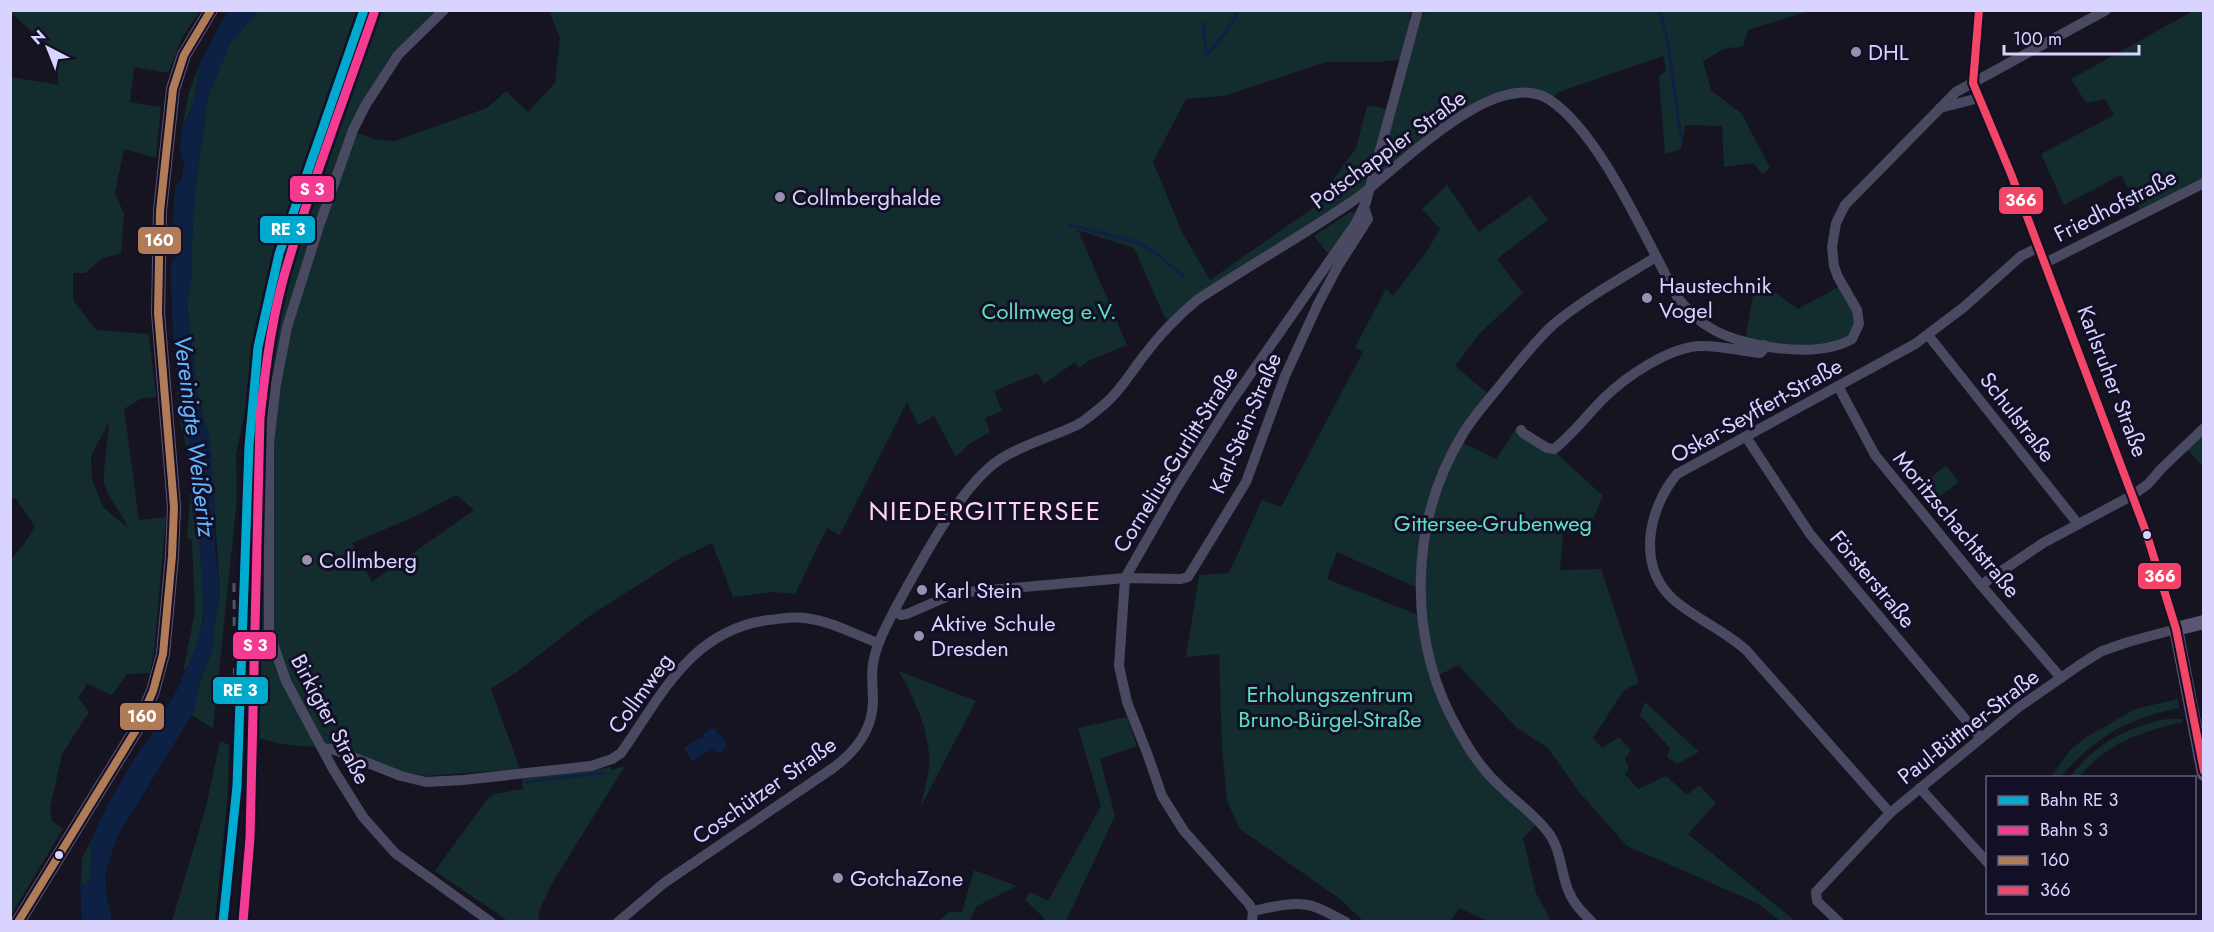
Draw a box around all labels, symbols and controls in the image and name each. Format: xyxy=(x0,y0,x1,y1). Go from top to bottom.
north arrow xyxy=(18,18,78,78)
scale bar xyxy=(2004,18,2139,56)
text: N xyxy=(26,24,51,50)
text: 100 m xyxy=(2013,26,2062,52)
place label: DHL xyxy=(1868,36,1909,68)
marker: DHL xyxy=(1849,45,1863,59)
street label: Potschappler Straße xyxy=(1304,82,1472,216)
street label: Friedhofstraße xyxy=(2048,160,2182,250)
line badge: S 3 xyxy=(289,175,335,203)
text: S 3 xyxy=(300,178,324,201)
place label: Collmberghalde xyxy=(792,181,941,213)
line badge: 366 xyxy=(1998,186,2044,215)
text: 366 xyxy=(2005,189,2037,212)
marker: Collmberghalde xyxy=(773,190,787,204)
line badge: RE 3 xyxy=(259,215,316,244)
text: RE 3 xyxy=(271,218,305,241)
line badge: 160 xyxy=(137,226,182,255)
text: 160 xyxy=(144,229,174,252)
place label: Haustechnik Vogel xyxy=(1659,269,1772,326)
marker: Haustechnik Vogel xyxy=(1640,291,1654,305)
park label: Collmweg e.V. xyxy=(981,295,1117,327)
street label: Karlsruher Straße xyxy=(2069,301,2157,461)
water label: Vereinigte Weißeritz xyxy=(165,333,225,540)
street label: Karl-Stein-Straße xyxy=(1201,348,1289,498)
street label: Oskar-Seyffert-Straße xyxy=(1664,349,1848,471)
street label: Cornelius-Gurlitt-Straße xyxy=(1105,360,1245,558)
street label: Schulstraße xyxy=(1973,365,2063,469)
street label: Moritzschachtstraße xyxy=(1886,443,2028,605)
district label: NIEDERGITTERSEE xyxy=(868,492,1102,530)
park label: Gittersee-Grubenweg xyxy=(1394,507,1592,539)
street label: Försterstraße xyxy=(1823,523,1923,635)
unlabelled marker xyxy=(2141,529,2153,541)
place label: Collmberg xyxy=(319,544,417,576)
marker: Collmberg xyxy=(300,553,314,567)
line badge: 366 xyxy=(2137,562,2182,590)
text: 366 xyxy=(2144,565,2176,588)
place label: Karl Stein xyxy=(934,574,1022,606)
marker: Karl Stein xyxy=(915,583,929,597)
place label: Aktive Schule Dresden xyxy=(931,607,1056,664)
marker: Aktive Schule Dresden xyxy=(912,629,926,643)
line badge: S 3 xyxy=(232,631,277,660)
text: S 3 xyxy=(243,634,267,657)
street label: Collmweg xyxy=(600,646,680,740)
street label: Birkigter Straße xyxy=(283,648,379,790)
street label: Paul-Büttner-Straße xyxy=(1890,660,2046,792)
line badge: RE 3 xyxy=(212,676,269,705)
park label: Erholungszentrum Bruno-Bürgel-Straße xyxy=(1238,678,1422,735)
text: RE 3 xyxy=(223,679,257,702)
line badge: 160 xyxy=(119,702,165,731)
text: 160 xyxy=(127,705,157,728)
street label: Coschützer Straße xyxy=(685,728,843,852)
legend xyxy=(1986,776,2196,914)
text: Bahn RE 3 xyxy=(2040,787,2118,813)
text: Bahn S 3 xyxy=(2040,817,2108,843)
text: 160 xyxy=(2040,847,2069,873)
unlabelled marker xyxy=(53,849,65,861)
place label: GotchaZone xyxy=(850,862,963,894)
marker: GotchaZone xyxy=(831,871,845,885)
text: 366 xyxy=(2040,877,2071,903)

